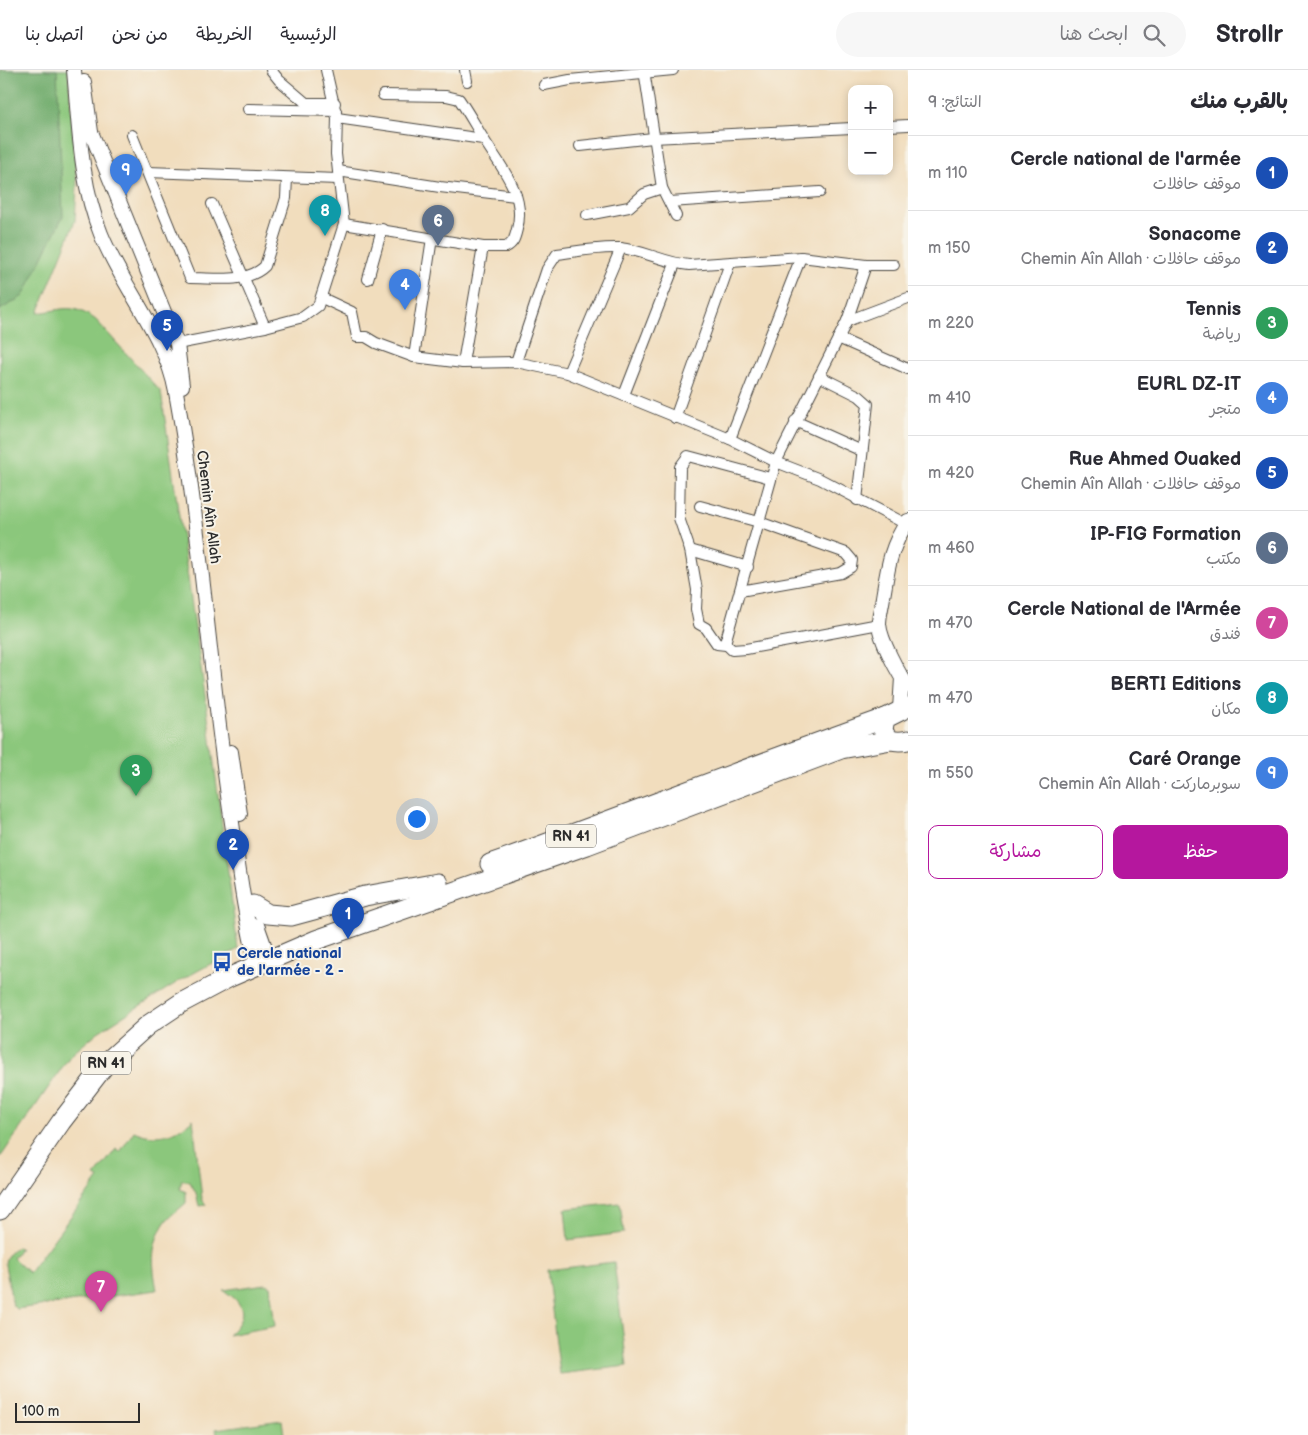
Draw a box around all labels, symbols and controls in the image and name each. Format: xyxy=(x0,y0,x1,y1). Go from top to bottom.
search box xyxy=(836,12,1186,57)
text: Strollr xyxy=(1216,20,1283,49)
icon: search xyxy=(1140,21,1168,49)
text: ابحث هنا xyxy=(1059,23,1128,46)
text: اتصل بنا xyxy=(25,24,84,45)
text: من نحن xyxy=(112,24,168,45)
text: الخريطة xyxy=(196,24,252,45)
text: الرئيسية xyxy=(280,24,337,45)
map controls xyxy=(848,85,893,175)
button: + xyxy=(848,85,893,130)
text: بالقرب منك xyxy=(1190,89,1288,114)
text: النتائج: 9 xyxy=(928,93,982,112)
button: − xyxy=(848,130,893,175)
text: Cercle national de l'armée xyxy=(1010,148,1241,171)
pin: 9 xyxy=(110,154,142,195)
text: 110 m xyxy=(928,164,967,183)
text: 1 xyxy=(1269,164,1275,183)
text: موقف حافلات xyxy=(1153,175,1241,194)
pin: 8 xyxy=(309,195,341,236)
pin: 6 xyxy=(422,205,454,246)
text: Sonacome xyxy=(1149,223,1241,246)
text: 150 m xyxy=(928,239,970,258)
text: 2 xyxy=(1267,239,1277,258)
text: موقف حافلات · Chemin Aîn Allah xyxy=(1021,250,1241,269)
pin: 4 xyxy=(389,269,421,310)
text: Tennis xyxy=(1186,298,1241,321)
pin: 5 xyxy=(151,310,183,351)
text: 220 m xyxy=(928,314,974,333)
text: 3 xyxy=(1267,314,1277,333)
text: رياضة xyxy=(1203,325,1241,344)
text: EURL DZ-IT xyxy=(1137,373,1241,396)
text: 410 m xyxy=(928,389,971,408)
text: 4 xyxy=(1267,389,1277,408)
text: متجر xyxy=(1210,400,1241,419)
text: Rue Ahmed Ouaked xyxy=(1069,448,1241,471)
street label: Chemin Aîn Allah xyxy=(192,449,225,565)
text: 420 m xyxy=(928,464,974,483)
text: 5 xyxy=(1267,464,1277,483)
text: موقف حافلات · Chemin Aîn Allah xyxy=(1021,475,1241,494)
text: IP-FIG Formation xyxy=(1090,523,1241,546)
text: 460 m xyxy=(928,539,975,558)
text: 6 xyxy=(1267,539,1277,558)
text: مكتب xyxy=(1206,550,1241,569)
text: Cercle National de l'Armée xyxy=(1008,598,1241,621)
text: 470 m xyxy=(928,614,973,633)
text: 7 xyxy=(1268,614,1276,633)
text: فندق xyxy=(1210,625,1241,644)
text: BERTI Editions xyxy=(1110,673,1241,696)
text: 470 m xyxy=(928,689,973,708)
text: 8 xyxy=(1267,689,1277,708)
text: مكان xyxy=(1211,700,1241,719)
text: Caré Orange xyxy=(1129,748,1241,771)
pin: 3 xyxy=(120,755,152,796)
text: 550 m xyxy=(928,764,973,783)
text: 9 xyxy=(1267,764,1277,783)
text: سوبرماركت · Chemin Aîn Allah xyxy=(1039,775,1241,794)
your location xyxy=(404,806,430,832)
road number: RN 41 xyxy=(546,824,596,848)
button: مشاركة xyxy=(928,825,1103,879)
button: حفظ xyxy=(1113,825,1288,879)
pin: 2 xyxy=(217,829,249,870)
pin: 1 xyxy=(332,898,364,939)
place label: Cercle national de l'armée - 2 - xyxy=(237,944,344,980)
bus stop icon: Cercle national de l'armée - 2 - xyxy=(211,951,233,973)
road number: RN 41 xyxy=(81,1051,131,1074)
pin: 7 xyxy=(85,1271,117,1312)
scale bar xyxy=(15,1400,140,1423)
text: 100 m xyxy=(22,1403,59,1420)

